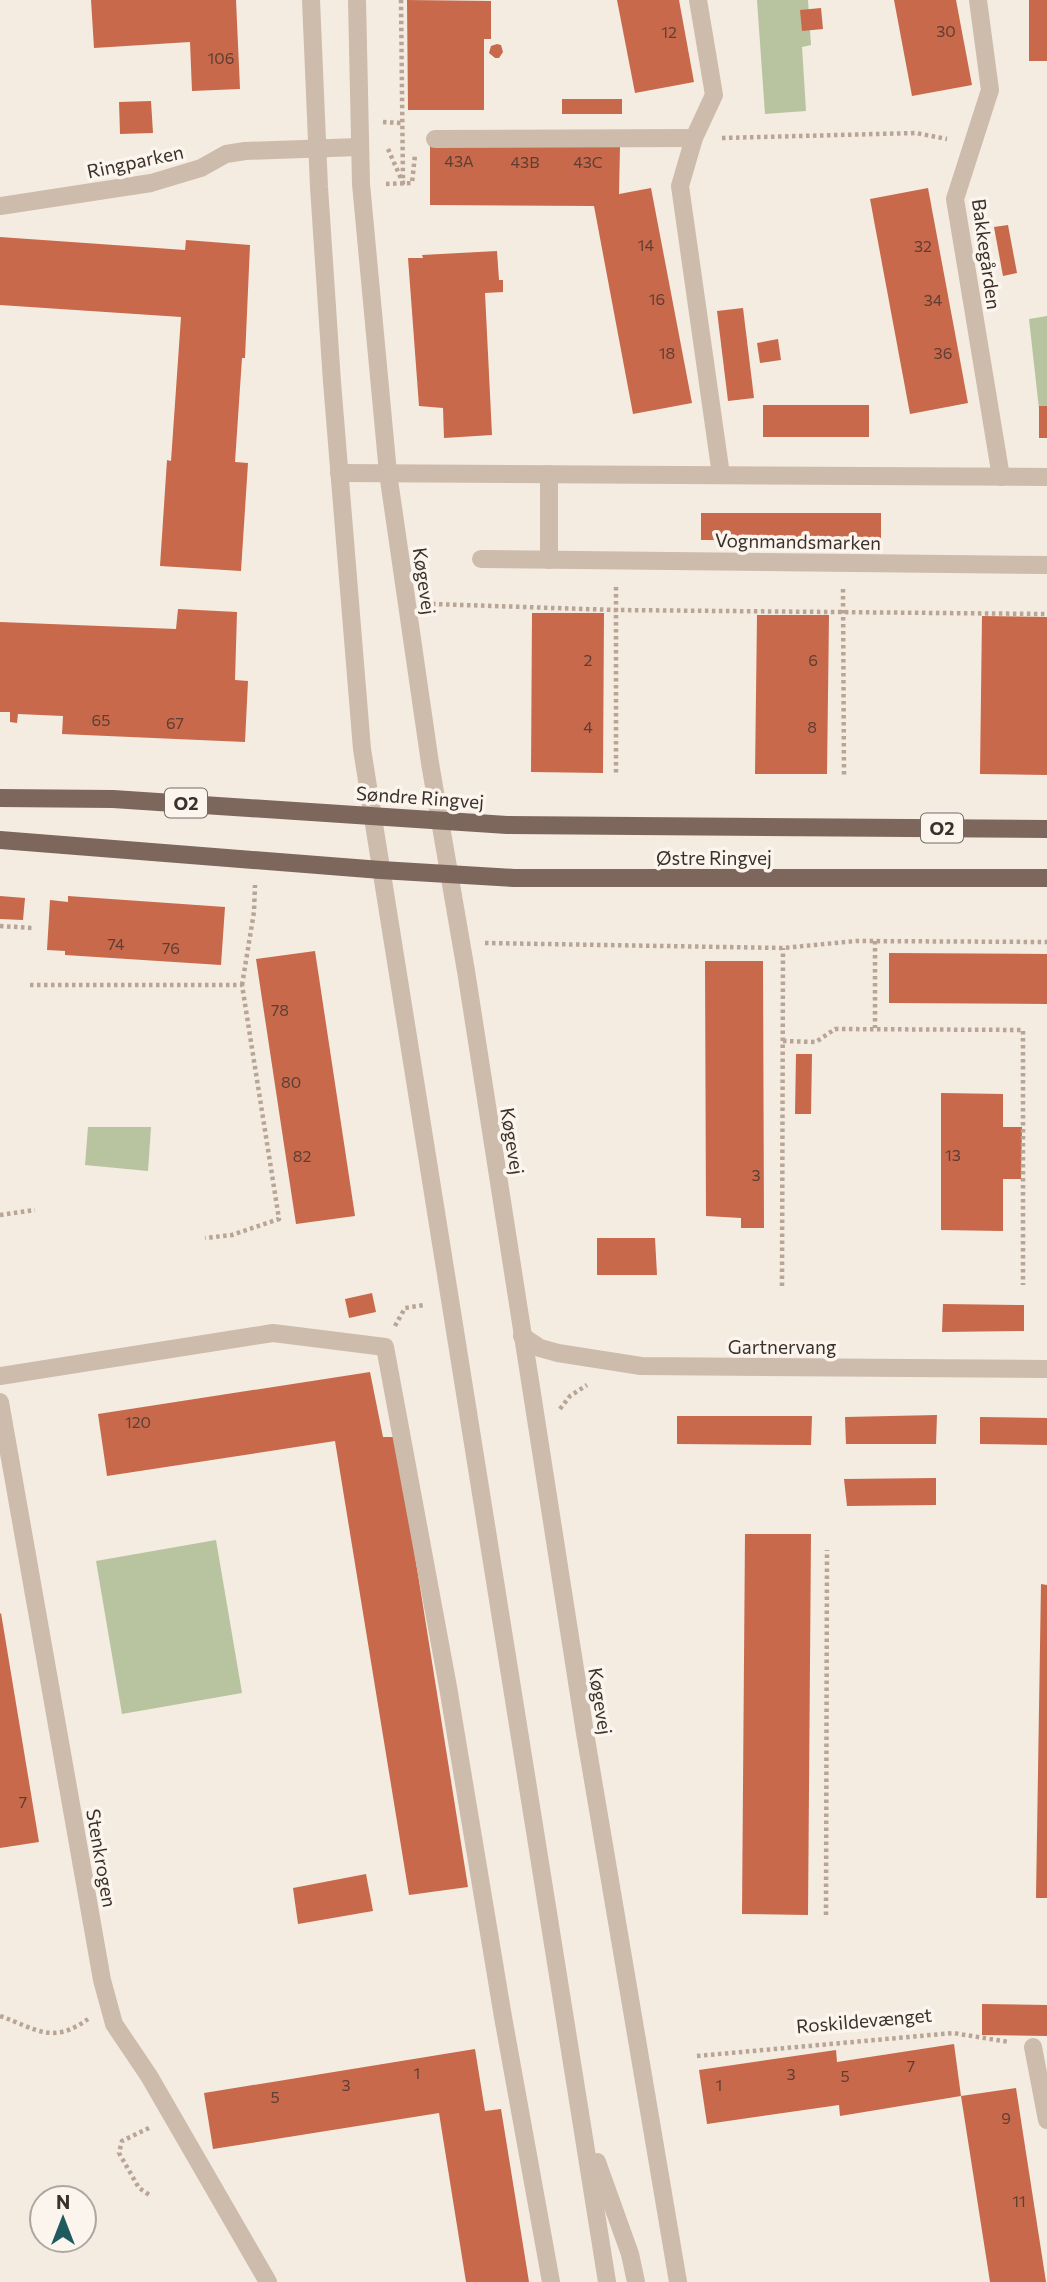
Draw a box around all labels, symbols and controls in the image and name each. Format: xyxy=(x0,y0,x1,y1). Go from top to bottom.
house number: 30 xyxy=(936,21,956,40)
house number: 12 xyxy=(661,22,677,41)
house number: 106 xyxy=(208,48,235,67)
street label: Ringparken xyxy=(85,140,185,182)
house number: 43A xyxy=(444,151,474,170)
house number: 43B xyxy=(510,152,540,171)
house number: 43C xyxy=(573,152,603,171)
street label: Bakkegården xyxy=(968,197,1006,311)
house number: 14 xyxy=(638,235,655,254)
house number: 32 xyxy=(914,236,932,255)
house number: 16 xyxy=(649,289,665,308)
house number: 34 xyxy=(924,290,943,309)
house number: 18 xyxy=(659,343,675,362)
house number: 36 xyxy=(934,343,952,362)
street label: Vognmandsmarken xyxy=(715,528,881,554)
street label: Køgevej xyxy=(409,546,441,616)
house number: 2 xyxy=(584,650,593,669)
house number: 6 xyxy=(808,650,818,669)
house number: 65 xyxy=(92,710,110,729)
house number: 67 xyxy=(166,713,184,732)
house number: 4 xyxy=(583,717,593,736)
house number: 8 xyxy=(807,717,817,736)
street label: Søndre Ringvej xyxy=(355,781,485,813)
road number: O2 xyxy=(165,788,207,818)
road number: O2 xyxy=(921,814,963,842)
street label: Østre Ringvej xyxy=(656,846,772,869)
house number: 74 xyxy=(107,934,125,953)
house number: 76 xyxy=(162,938,180,957)
house number: 78 xyxy=(271,1000,289,1019)
house number: 80 xyxy=(281,1072,301,1091)
street label: Køgevej xyxy=(496,1106,530,1176)
house number: 13 xyxy=(945,1145,961,1164)
house number: 82 xyxy=(293,1146,311,1165)
house number: 3 xyxy=(751,1165,761,1184)
street label: Gartnervang xyxy=(728,1335,836,1358)
house number: 120 xyxy=(125,1412,151,1431)
street label: Køgevej xyxy=(584,1666,618,1736)
house number: 7 xyxy=(19,1792,27,1811)
street label: Stenkrogen xyxy=(82,1807,122,1909)
street label: Roskildevænget xyxy=(795,2003,933,2037)
house number: 7 xyxy=(907,2056,915,2075)
house number: 1 xyxy=(414,2063,420,2082)
house number: 3 xyxy=(786,2064,796,2083)
house number: 5 xyxy=(840,2066,850,2085)
house number: 3 xyxy=(341,2075,351,2094)
house number: 1 xyxy=(716,2075,722,2094)
house number: 5 xyxy=(270,2087,280,2106)
house number: 9 xyxy=(1001,2108,1011,2127)
north arrow xyxy=(28,2184,98,2254)
text: N xyxy=(56,2190,70,2213)
house number: 11 xyxy=(1012,2191,1026,2210)

